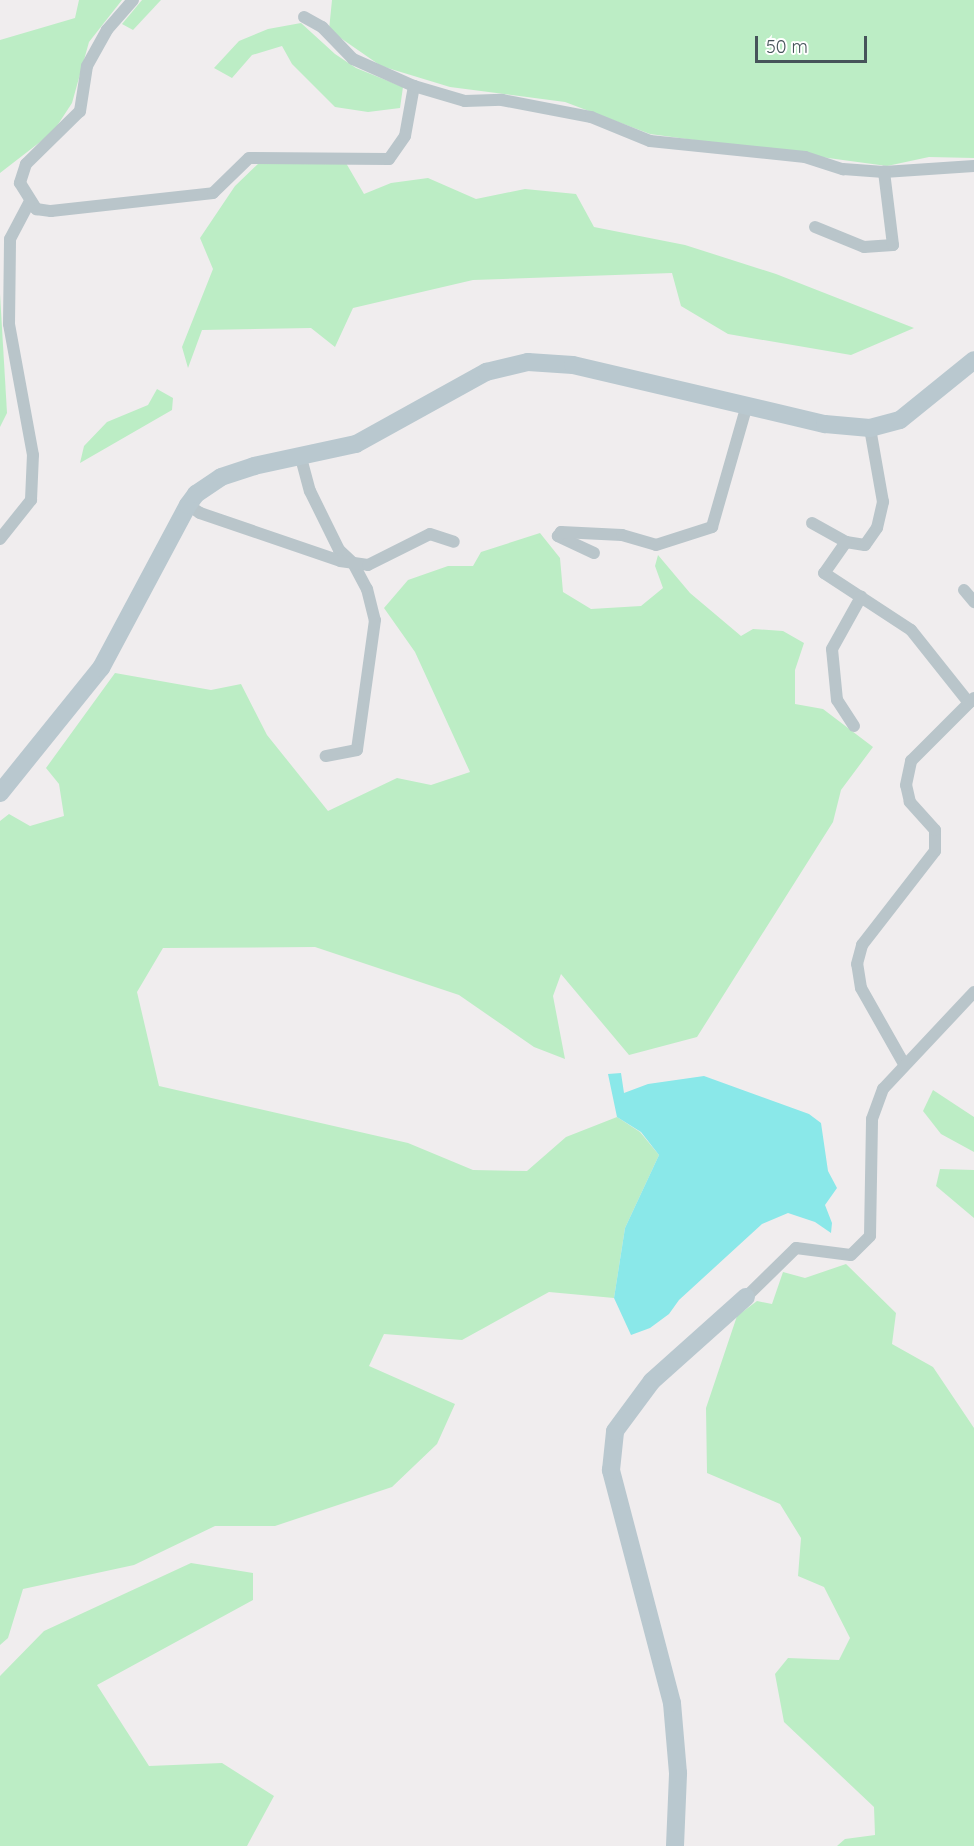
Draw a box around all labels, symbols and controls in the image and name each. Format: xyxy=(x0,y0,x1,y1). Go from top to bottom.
scale bar xyxy=(758,24,870,62)
text: 50 m xyxy=(766,35,808,58)

